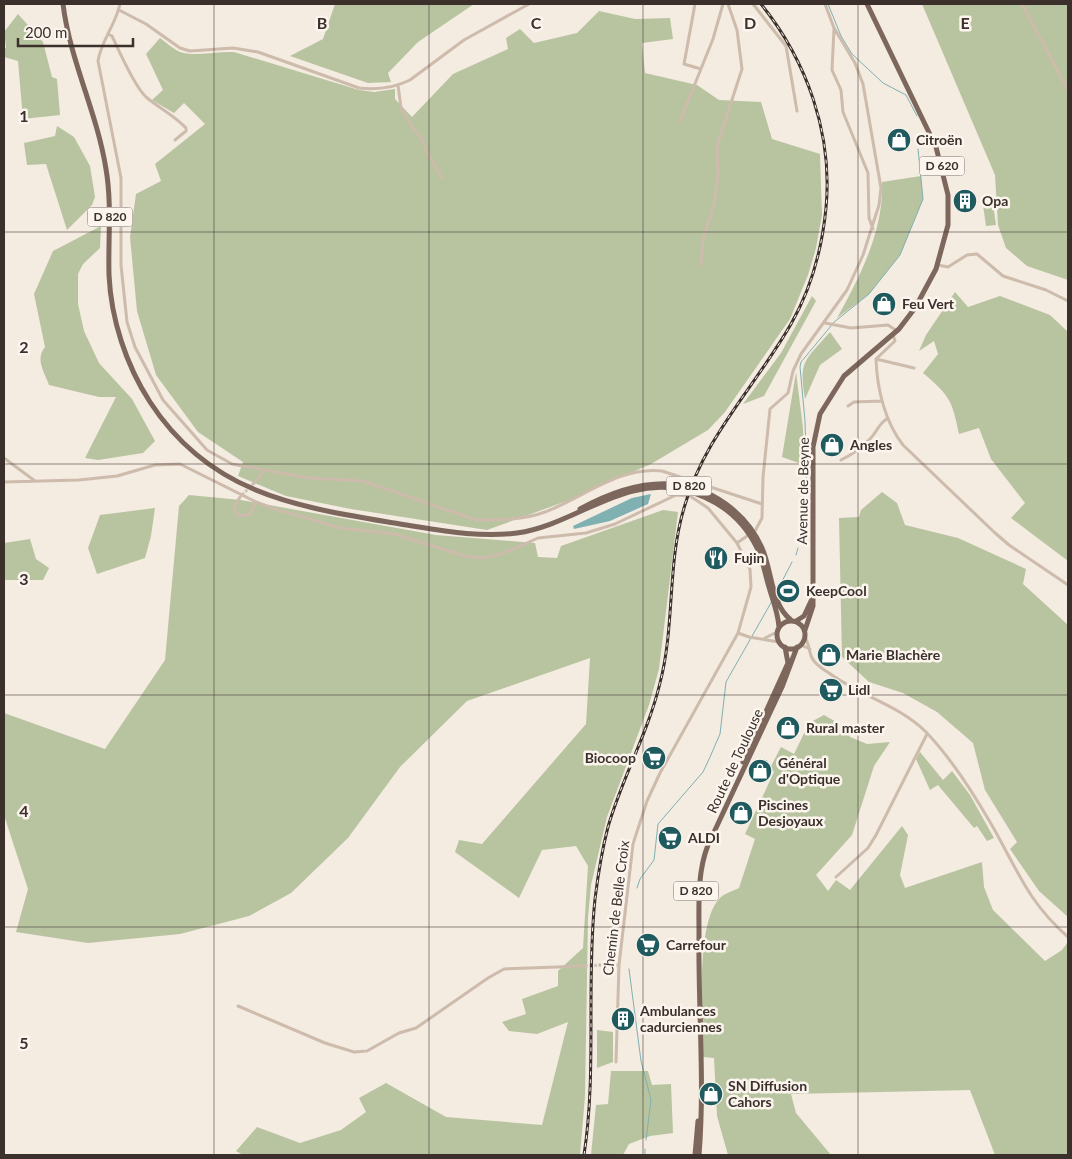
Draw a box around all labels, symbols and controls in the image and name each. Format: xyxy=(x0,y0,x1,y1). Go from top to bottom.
text: B xyxy=(317,13,327,32)
text: C xyxy=(531,13,542,32)
text: D xyxy=(744,13,756,32)
text: E xyxy=(960,13,970,32)
scale bar xyxy=(18,15,132,47)
text: 200 m xyxy=(25,23,67,41)
text: 1 xyxy=(19,106,29,125)
shop icon: Citroën xyxy=(886,127,912,153)
place label: Citroën xyxy=(916,131,963,148)
road number: D 620 xyxy=(920,157,964,176)
building icon: Opa xyxy=(952,188,978,214)
place label: Opa xyxy=(982,192,1008,209)
road number: D 820 xyxy=(88,208,132,226)
shop icon: Feu Vert xyxy=(871,291,897,317)
place label: Feu Vert xyxy=(902,295,955,312)
text: 2 xyxy=(19,337,29,356)
shop icon: Angles xyxy=(819,432,845,458)
place label: Angles xyxy=(849,436,892,453)
street label: Avenue de Beyne xyxy=(793,437,812,545)
road number: D 820 xyxy=(666,476,712,496)
restaurant icon: Fujin xyxy=(703,545,729,571)
place label: Fujin xyxy=(734,549,764,566)
text: 3 xyxy=(19,569,29,588)
sports icon: KeepCool xyxy=(775,578,801,604)
place label: KeepCool xyxy=(806,582,867,599)
shop icon: Marie Blachère xyxy=(816,642,842,668)
place label: Marie Blachère xyxy=(846,646,941,663)
supermarket icon: Lidl xyxy=(818,677,844,703)
place label: Lidl xyxy=(848,681,870,698)
street label: Route de Toulouse xyxy=(703,706,766,816)
shop icon: Rural master xyxy=(775,715,801,741)
place label: Rural master xyxy=(806,719,885,736)
supermarket icon: Biocoop xyxy=(641,745,667,771)
place label: Biocoop xyxy=(585,749,636,766)
place label: Général d'Optique xyxy=(778,754,841,787)
shop icon: Général d'Optique xyxy=(747,758,773,784)
place label: Piscines Desjoyaux xyxy=(758,796,824,829)
shop icon: Piscines Desjoyaux xyxy=(728,800,754,826)
text: 4 xyxy=(19,801,29,820)
supermarket icon: ALDI xyxy=(657,825,683,851)
place label: ALDI xyxy=(687,829,720,846)
street label: Chemin de Belle Croix xyxy=(599,839,632,976)
road number: D 820 xyxy=(674,881,718,900)
supermarket icon: Carrefour xyxy=(635,932,661,958)
place label: Carrefour xyxy=(666,936,727,953)
place label: Ambulances cadurciennes xyxy=(639,1002,722,1035)
building icon: Ambulances cadurciennes xyxy=(610,1006,636,1032)
text: 5 xyxy=(19,1033,29,1052)
place label: SN Diffusion Cahors xyxy=(728,1077,807,1110)
shop icon: SN Diffusion Cahors xyxy=(698,1081,724,1107)

